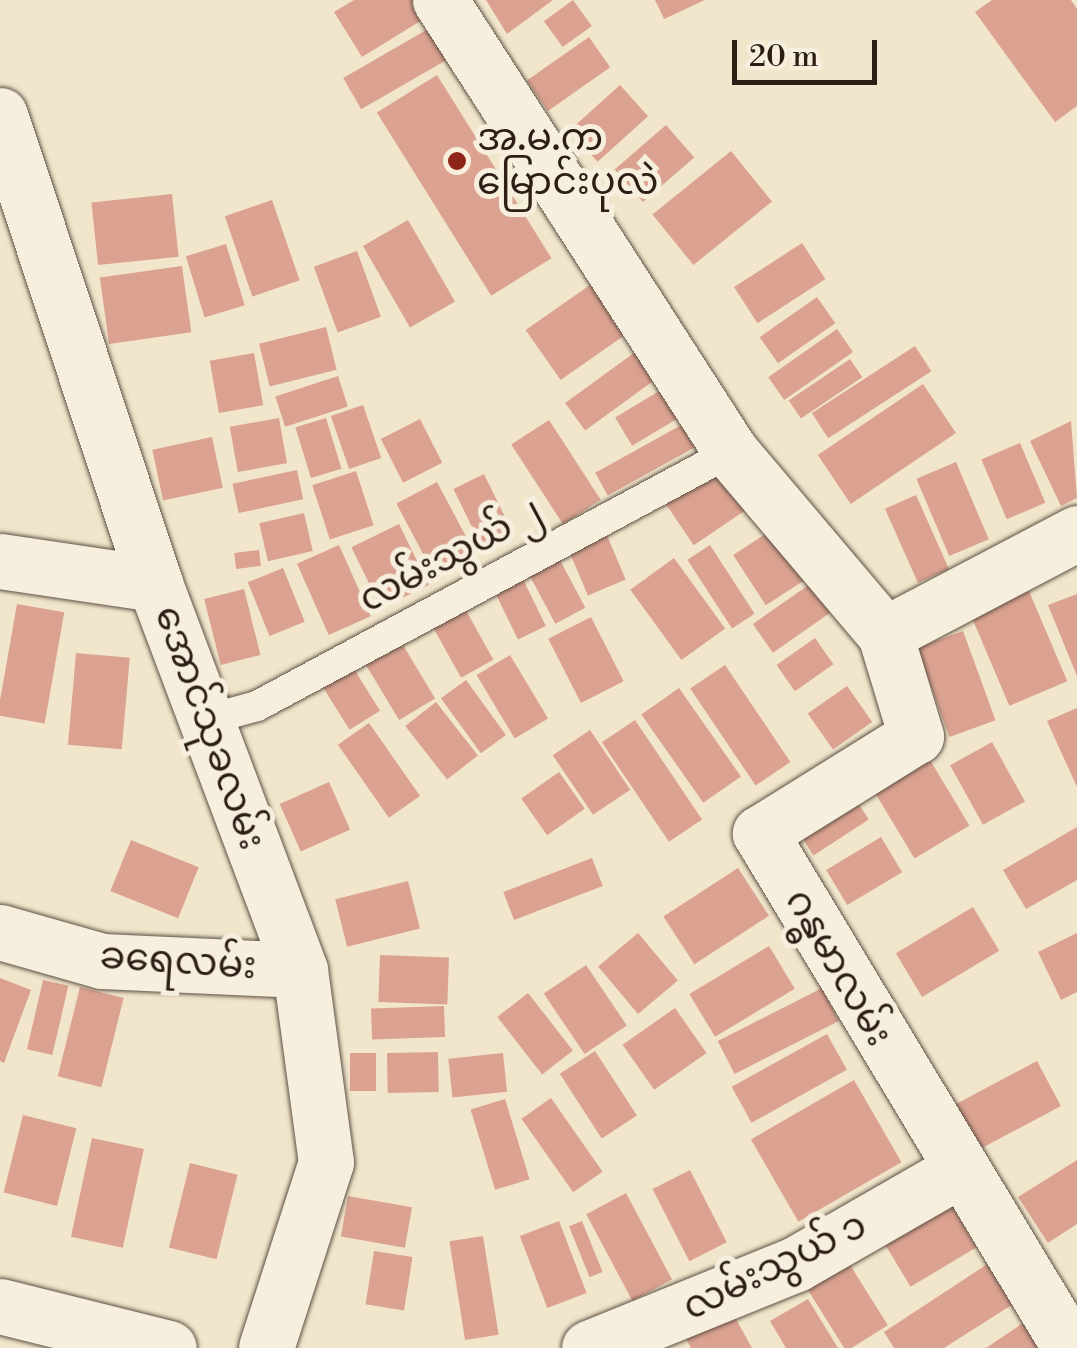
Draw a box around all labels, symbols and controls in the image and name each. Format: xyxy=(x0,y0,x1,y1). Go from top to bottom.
scale bar xyxy=(737,20,882,82)
text: 20 m xyxy=(749,38,818,76)
place label: အ.မ.က မြောင်းပုလဲ xyxy=(477,116,658,205)
marker: အ.မ.က မြောင်းပုလဲ xyxy=(446,150,468,172)
street label: လမ်းသွယ် ၂ xyxy=(352,489,550,623)
street label: အောင်သုခလမ်း xyxy=(144,600,274,856)
street label: ဂန္ဓမာလမ်း xyxy=(775,881,901,1055)
street label: ခရေလမ်း xyxy=(98,934,258,990)
street label: လမ်းသွယ် ၁ xyxy=(676,1203,874,1331)

